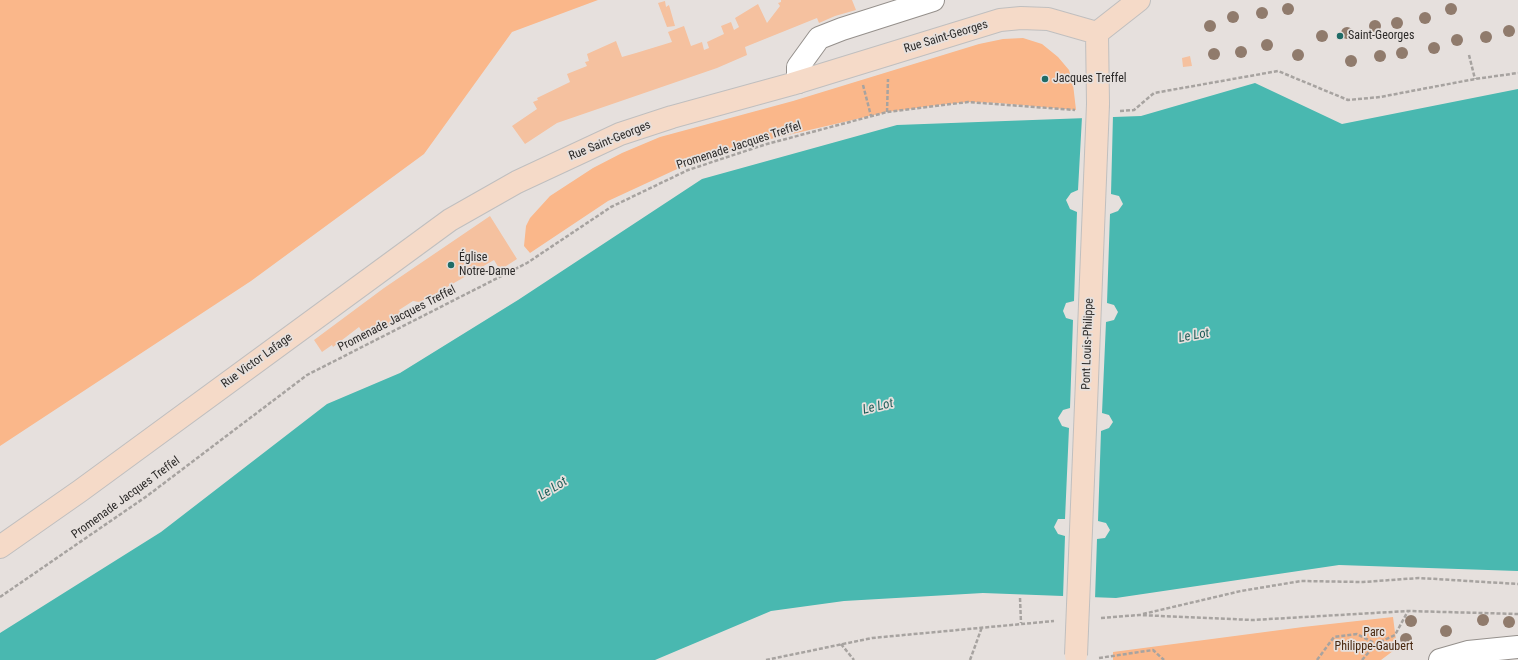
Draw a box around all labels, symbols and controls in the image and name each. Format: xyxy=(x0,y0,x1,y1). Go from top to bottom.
street label: Rue Saint-Georges xyxy=(902,17,990,57)
place label: Saint-Georges xyxy=(1348,29,1414,43)
marker: Saint-Georges xyxy=(1335,31,1345,41)
place label: Jacques Treffel xyxy=(1053,72,1127,86)
marker: Jacques Treffel xyxy=(1040,74,1050,84)
street label: Rue Saint-Georges xyxy=(567,118,653,164)
street label: Promenade Jacques Treffel xyxy=(675,119,803,173)
place label: Église Notre-Dame xyxy=(459,251,515,279)
marker: Église Notre-Dame xyxy=(446,260,456,270)
street label: Promenade Jacques Treffel xyxy=(336,283,458,355)
street label: Pont Louis-Philippe xyxy=(1079,298,1097,390)
water label: Le Lot xyxy=(1177,326,1211,346)
street label: Rue Victor Lafage xyxy=(219,330,295,392)
water label: Le Lot xyxy=(861,396,895,418)
street label: Promenade Jacques Treffel xyxy=(69,454,183,542)
water label: Le Lot xyxy=(536,474,570,504)
park label: Parc Philippe-Gaubert xyxy=(1335,626,1413,654)

